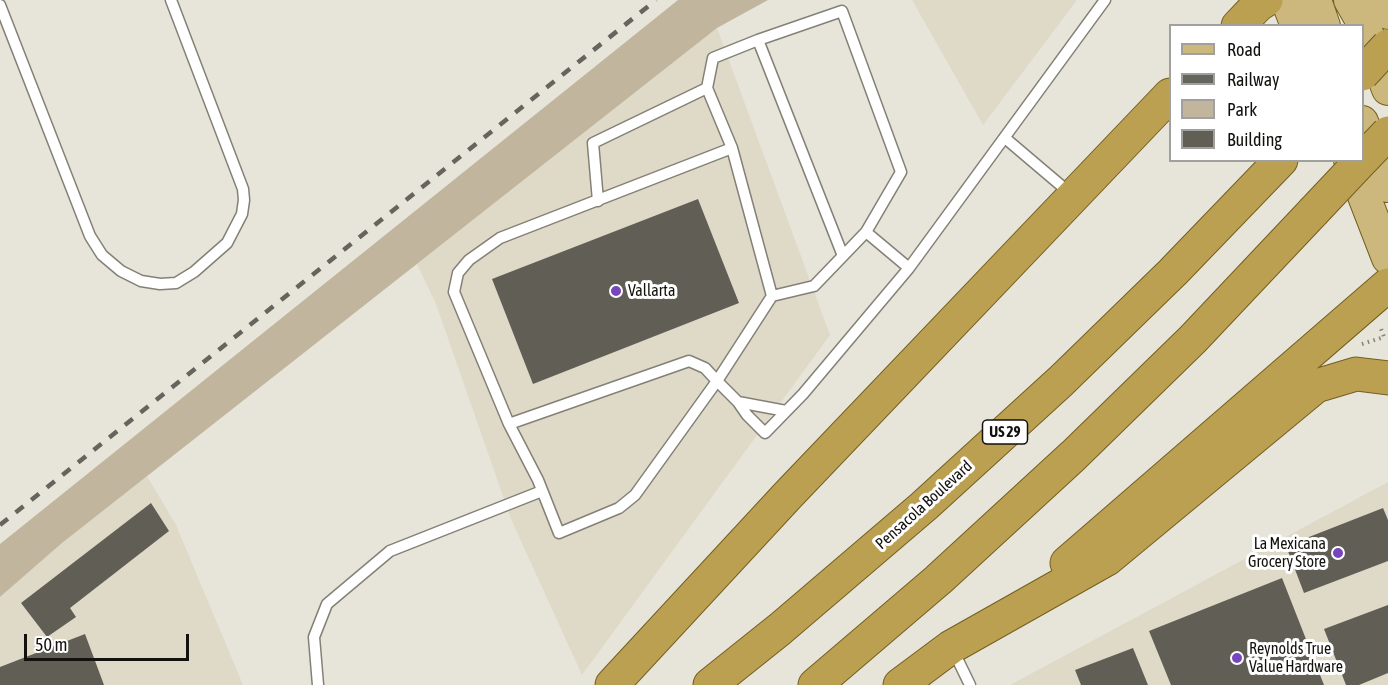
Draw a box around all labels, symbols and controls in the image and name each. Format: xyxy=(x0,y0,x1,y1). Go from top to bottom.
legend xyxy=(1169,24,1364,162)
text: Road xyxy=(1227,39,1261,60)
text: Railway xyxy=(1227,69,1279,90)
text: Park xyxy=(1227,99,1257,120)
text: Building xyxy=(1227,129,1282,150)
place label: Vallarta xyxy=(628,281,675,301)
marker: Vallarta xyxy=(609,284,623,298)
road number: US 29 xyxy=(982,420,1028,444)
street label: Pensacola Boulevard xyxy=(872,457,976,553)
place label: La Mexicana Grocery Store xyxy=(1248,534,1326,572)
marker: La Mexicana Grocery Store xyxy=(1331,546,1345,560)
scale bar xyxy=(27,622,192,660)
text: 50 m xyxy=(35,634,67,655)
place label: Reynolds True Value Hardware xyxy=(1249,639,1343,677)
marker: Reynolds True Value Hardware xyxy=(1230,651,1244,665)

